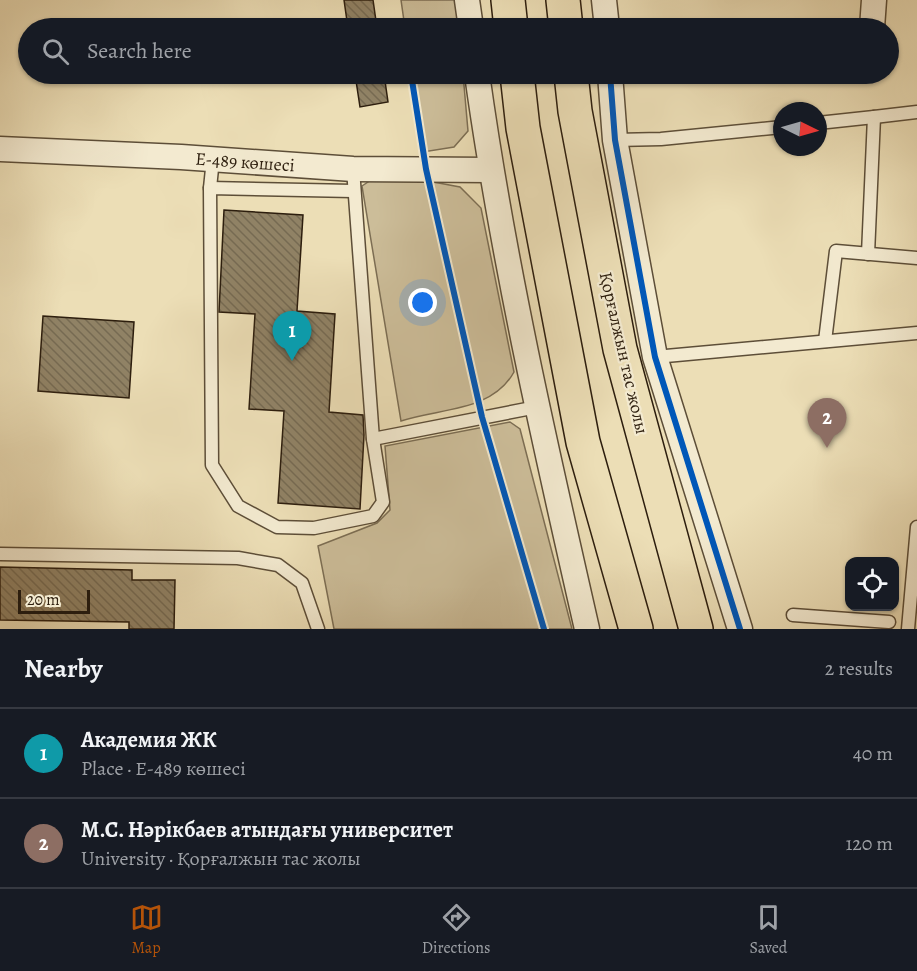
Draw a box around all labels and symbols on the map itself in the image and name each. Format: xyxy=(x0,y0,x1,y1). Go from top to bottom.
north arrow xyxy=(773,102,827,156)
street label: Е-489 көшесі xyxy=(195,147,295,177)
street label: Қорғалжын тас жолы xyxy=(594,270,654,436)
your location xyxy=(408,288,437,317)
pin: 1 xyxy=(272,312,312,361)
pin: 2 xyxy=(808,398,846,448)
scale bar xyxy=(18,587,90,614)

